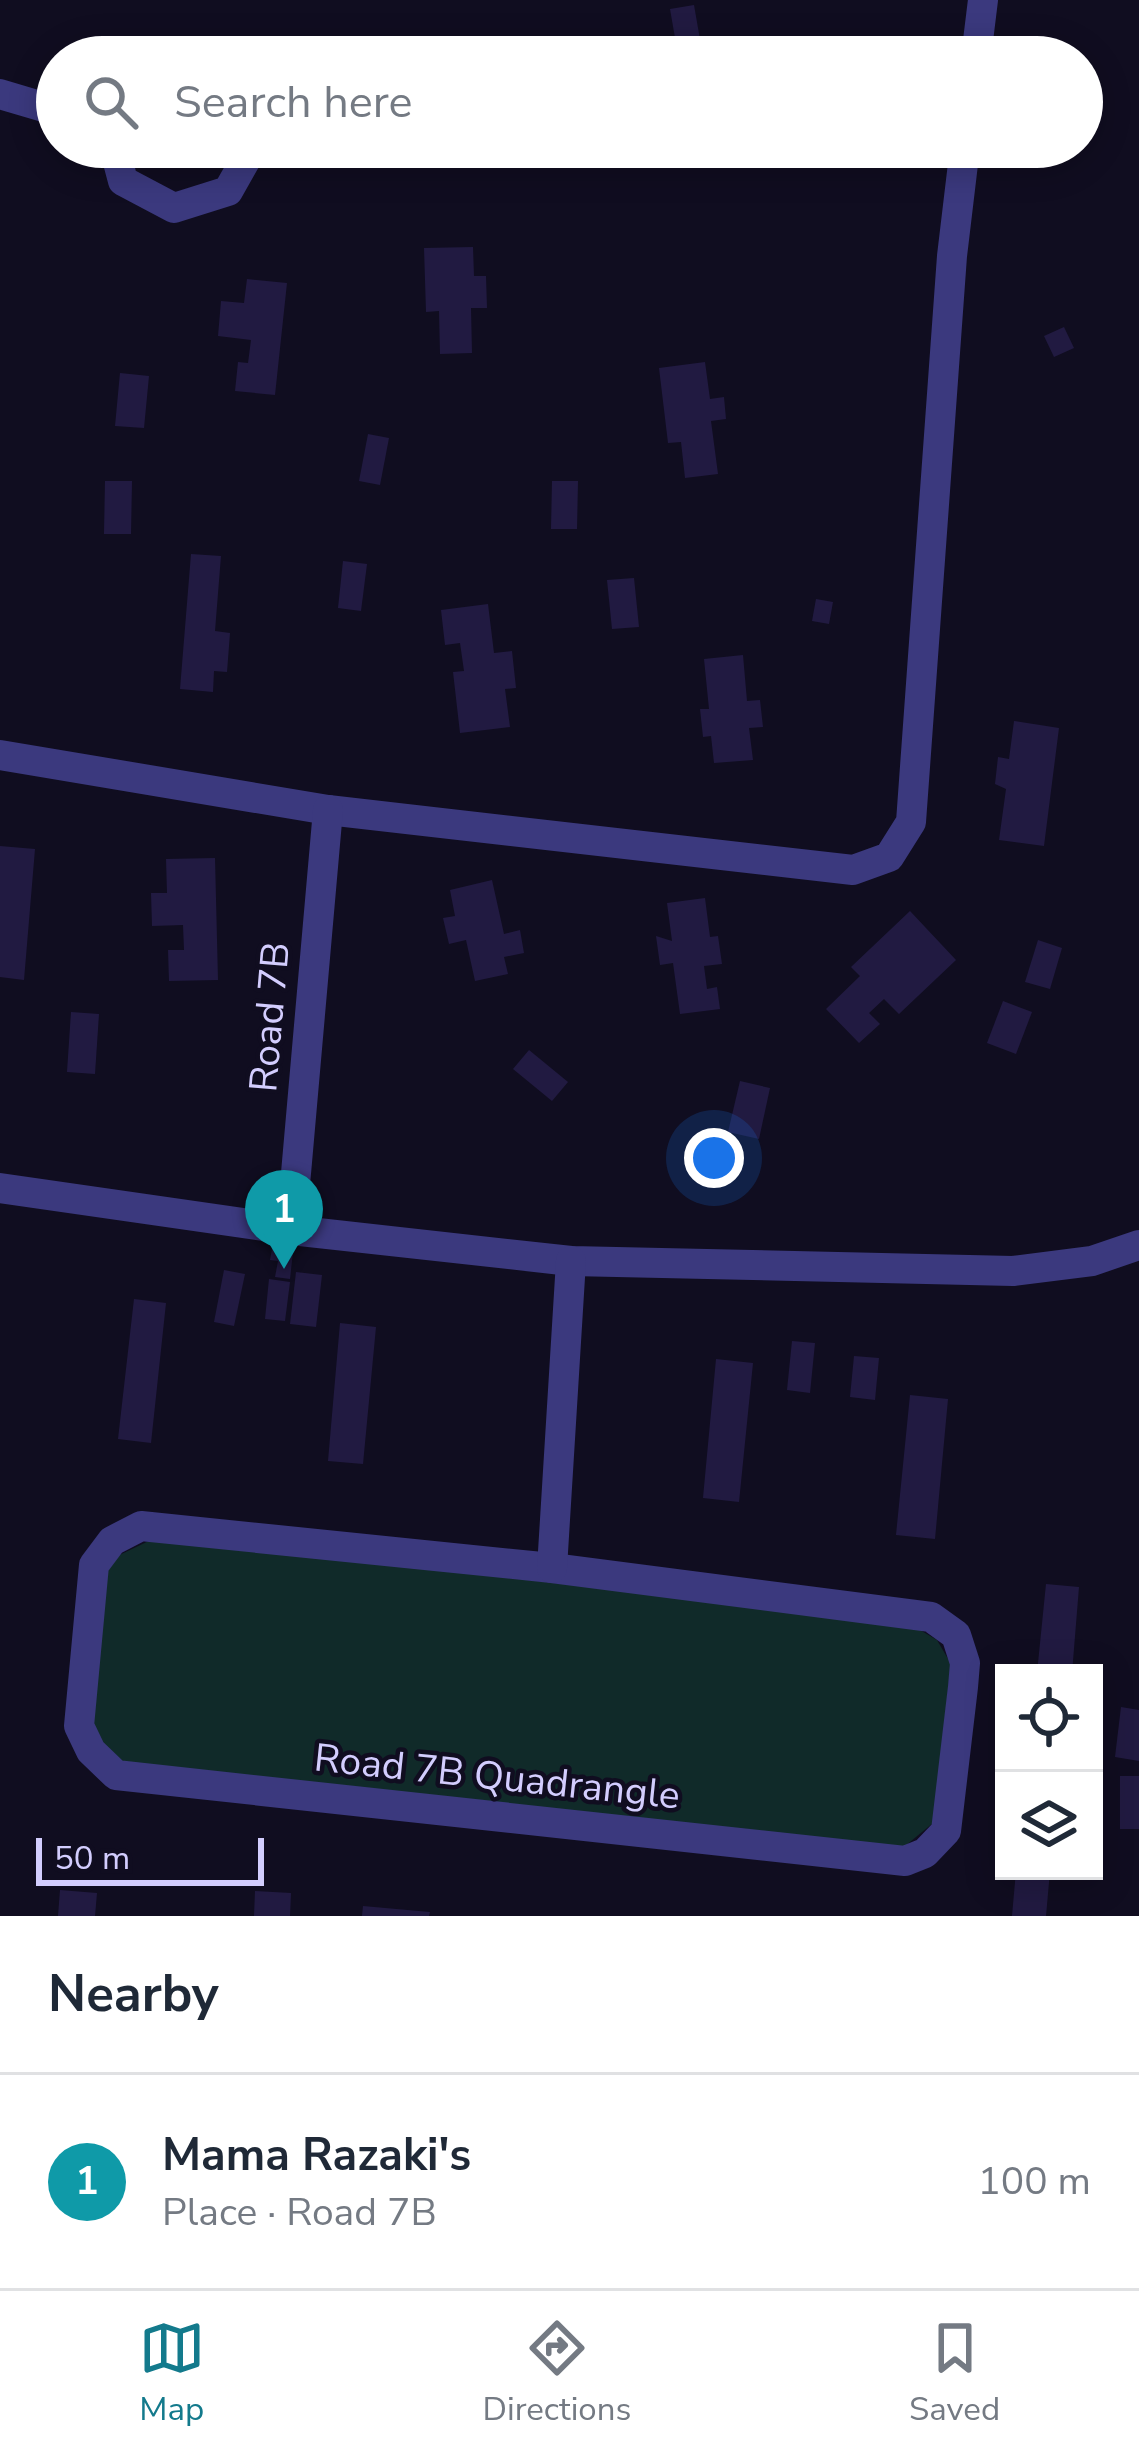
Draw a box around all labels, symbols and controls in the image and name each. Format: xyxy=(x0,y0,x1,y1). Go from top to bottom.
search box xyxy=(36,36,1103,168)
icon: search xyxy=(78,69,144,135)
text: Search here xyxy=(174,72,413,133)
street label: Road 7B xyxy=(237,940,303,1094)
your location xyxy=(684,1128,744,1188)
pin: 1 xyxy=(245,1170,323,1269)
map controls xyxy=(995,1664,1103,1880)
button: locate xyxy=(995,1664,1103,1772)
street label: Road 7B Quadrangle xyxy=(312,1731,682,1823)
button: layers xyxy=(995,1772,1103,1880)
scale bar xyxy=(36,1832,264,1885)
text: 50 m xyxy=(54,1836,130,1881)
text: Nearby xyxy=(48,1959,219,2029)
text: Mama Razaki's xyxy=(162,2125,471,2186)
text: 1 xyxy=(75,2155,99,2208)
text: 100 m xyxy=(977,2155,1091,2208)
text: Place · Road 7B xyxy=(162,2186,437,2239)
tab: Map xyxy=(139,2315,205,2432)
tab: Directions xyxy=(483,2315,631,2432)
tab: Saved xyxy=(909,2315,1000,2432)

